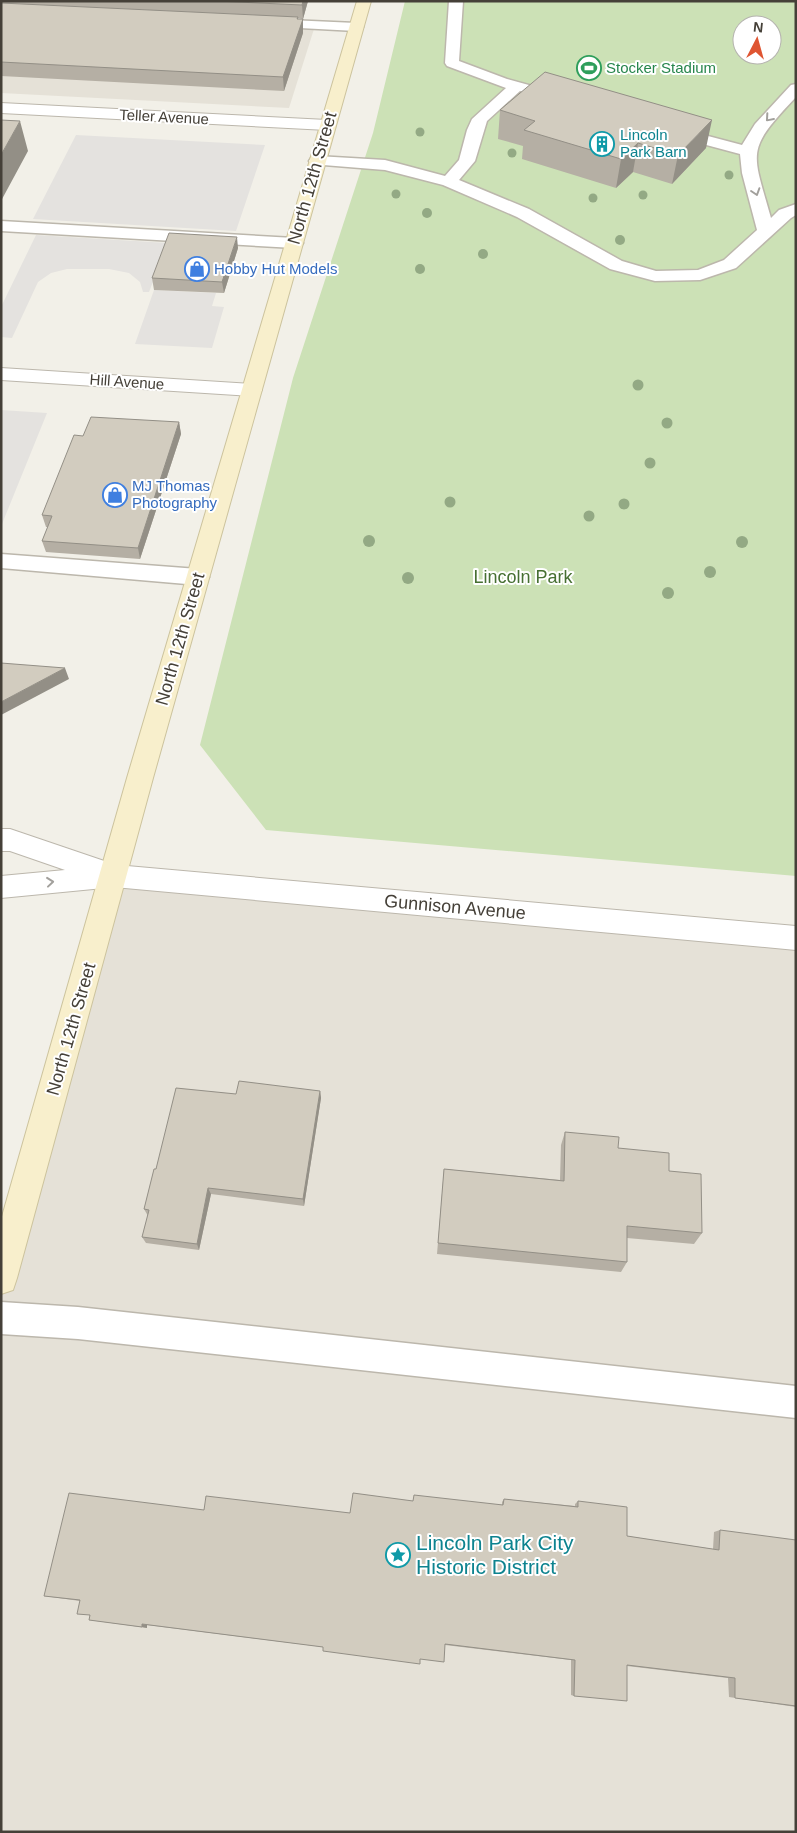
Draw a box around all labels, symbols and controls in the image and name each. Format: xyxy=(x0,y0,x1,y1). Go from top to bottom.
north arrow xyxy=(732,15,782,65)
text: N xyxy=(752,19,764,36)
sports icon: Stocker Stadium xyxy=(576,55,602,81)
place label: Stocker Stadium xyxy=(606,59,716,76)
street label: Teller Avenue xyxy=(119,106,209,127)
street label: North 12th Street xyxy=(283,109,341,247)
one-way arrow xyxy=(766,113,775,122)
place label: Lincoln Park Barn xyxy=(620,126,687,160)
building icon: Lincoln Park Barn xyxy=(589,131,615,157)
one-way arrow xyxy=(750,187,760,195)
shop icon: Hobby Hut Models xyxy=(184,256,210,282)
place label: Hobby Hut Models xyxy=(214,260,337,277)
street label: Hill Avenue xyxy=(89,370,165,393)
place label: MJ Thomas Photography xyxy=(132,477,218,511)
shop icon: MJ Thomas Photography xyxy=(102,482,128,508)
park label: Lincoln Park xyxy=(473,567,574,587)
street label: North 12th Street xyxy=(151,570,209,708)
one-way arrow xyxy=(46,877,54,888)
street label: Gunnison Avenue xyxy=(383,891,527,923)
street label: North 12th Street xyxy=(42,960,100,1098)
place label: Lincoln Park City Historic District xyxy=(416,1531,574,1578)
place icon: Lincoln Park City Historic District xyxy=(385,1542,411,1568)

